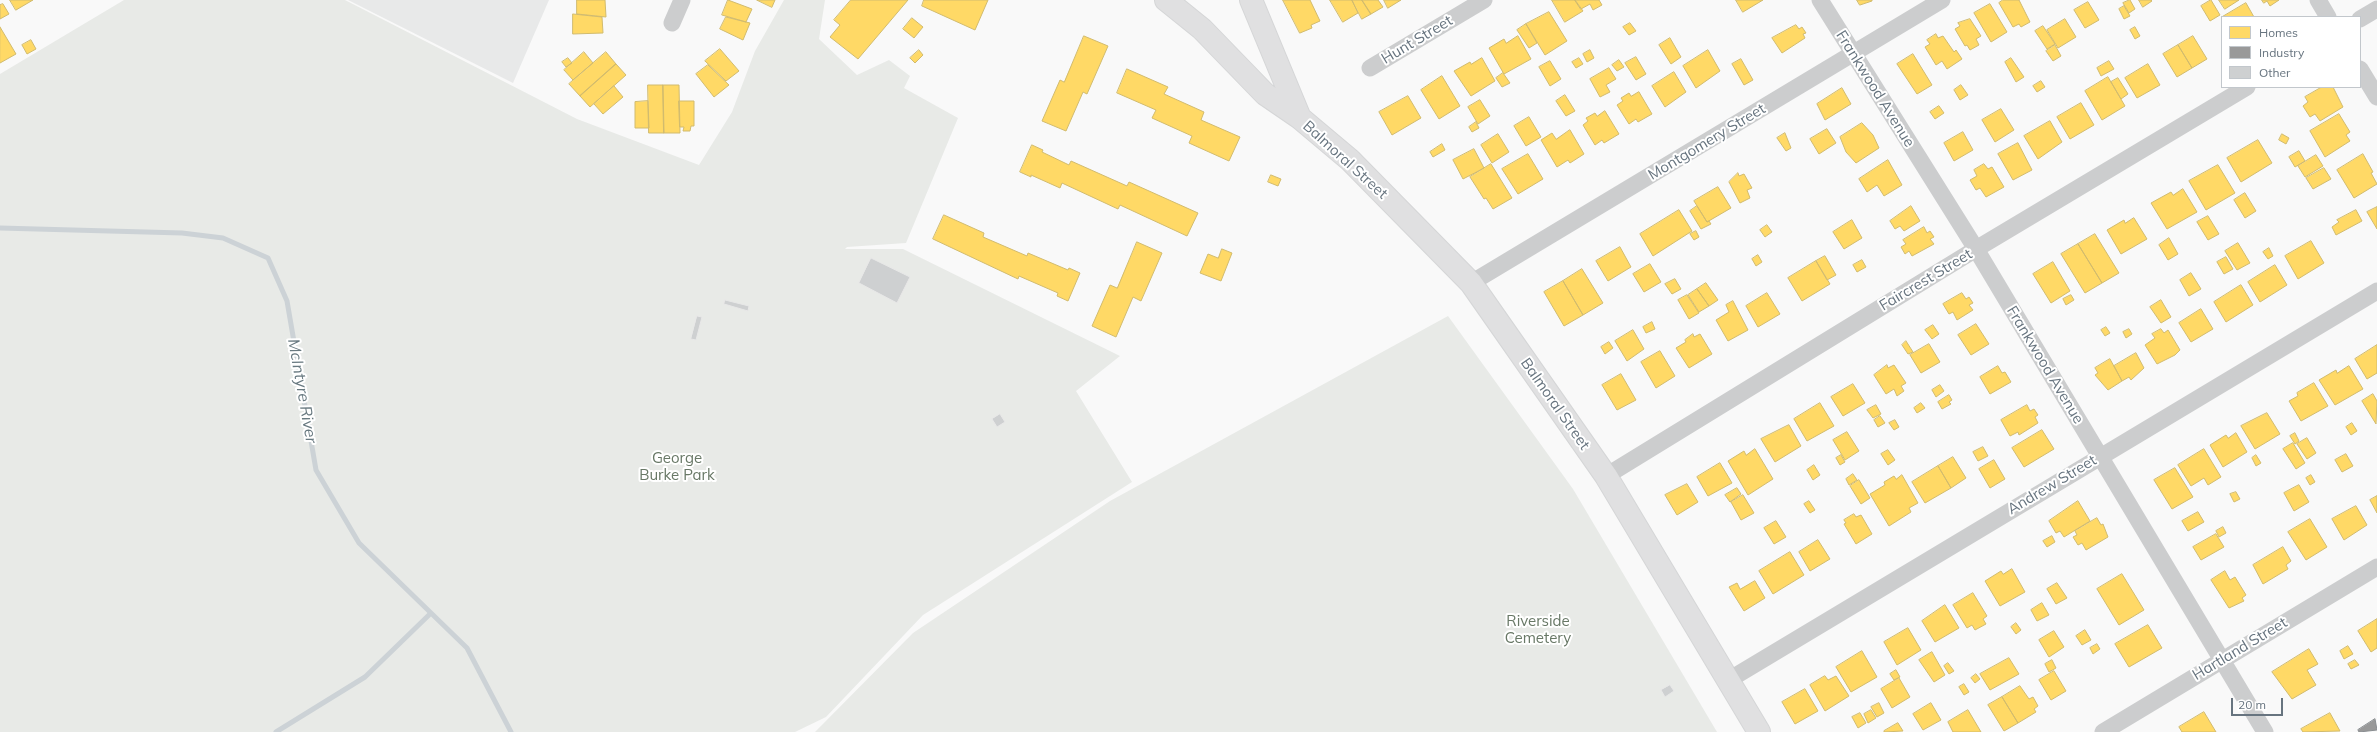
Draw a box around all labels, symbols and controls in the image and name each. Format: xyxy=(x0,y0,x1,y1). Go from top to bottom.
street label: Hunt Street xyxy=(1378,12,1456,68)
legend xyxy=(2221,16,2361,88)
text: Homes xyxy=(2259,25,2298,40)
street label: Frankwood Avenue xyxy=(1832,27,1918,151)
text: Industry xyxy=(2259,45,2304,60)
text: Other xyxy=(2259,65,2290,80)
street label: Montgomery Street xyxy=(1645,100,1769,184)
street label: Balmoral Street xyxy=(1299,117,1391,203)
street label: Faircrest Street xyxy=(1876,245,1976,315)
street label: Frankwood Avenue xyxy=(2003,303,2087,427)
water label: McIntyre River xyxy=(283,337,321,445)
street label: Balmoral Street xyxy=(1517,355,1593,453)
park label: George Burke Park xyxy=(639,449,715,484)
street label: Andrew Street xyxy=(2004,451,2100,519)
park label: Riverside Cemetery xyxy=(1505,612,1571,647)
street label: Hartland Street xyxy=(2189,614,2291,684)
scale bar xyxy=(2233,690,2285,716)
text: 20 m xyxy=(2238,697,2266,712)

